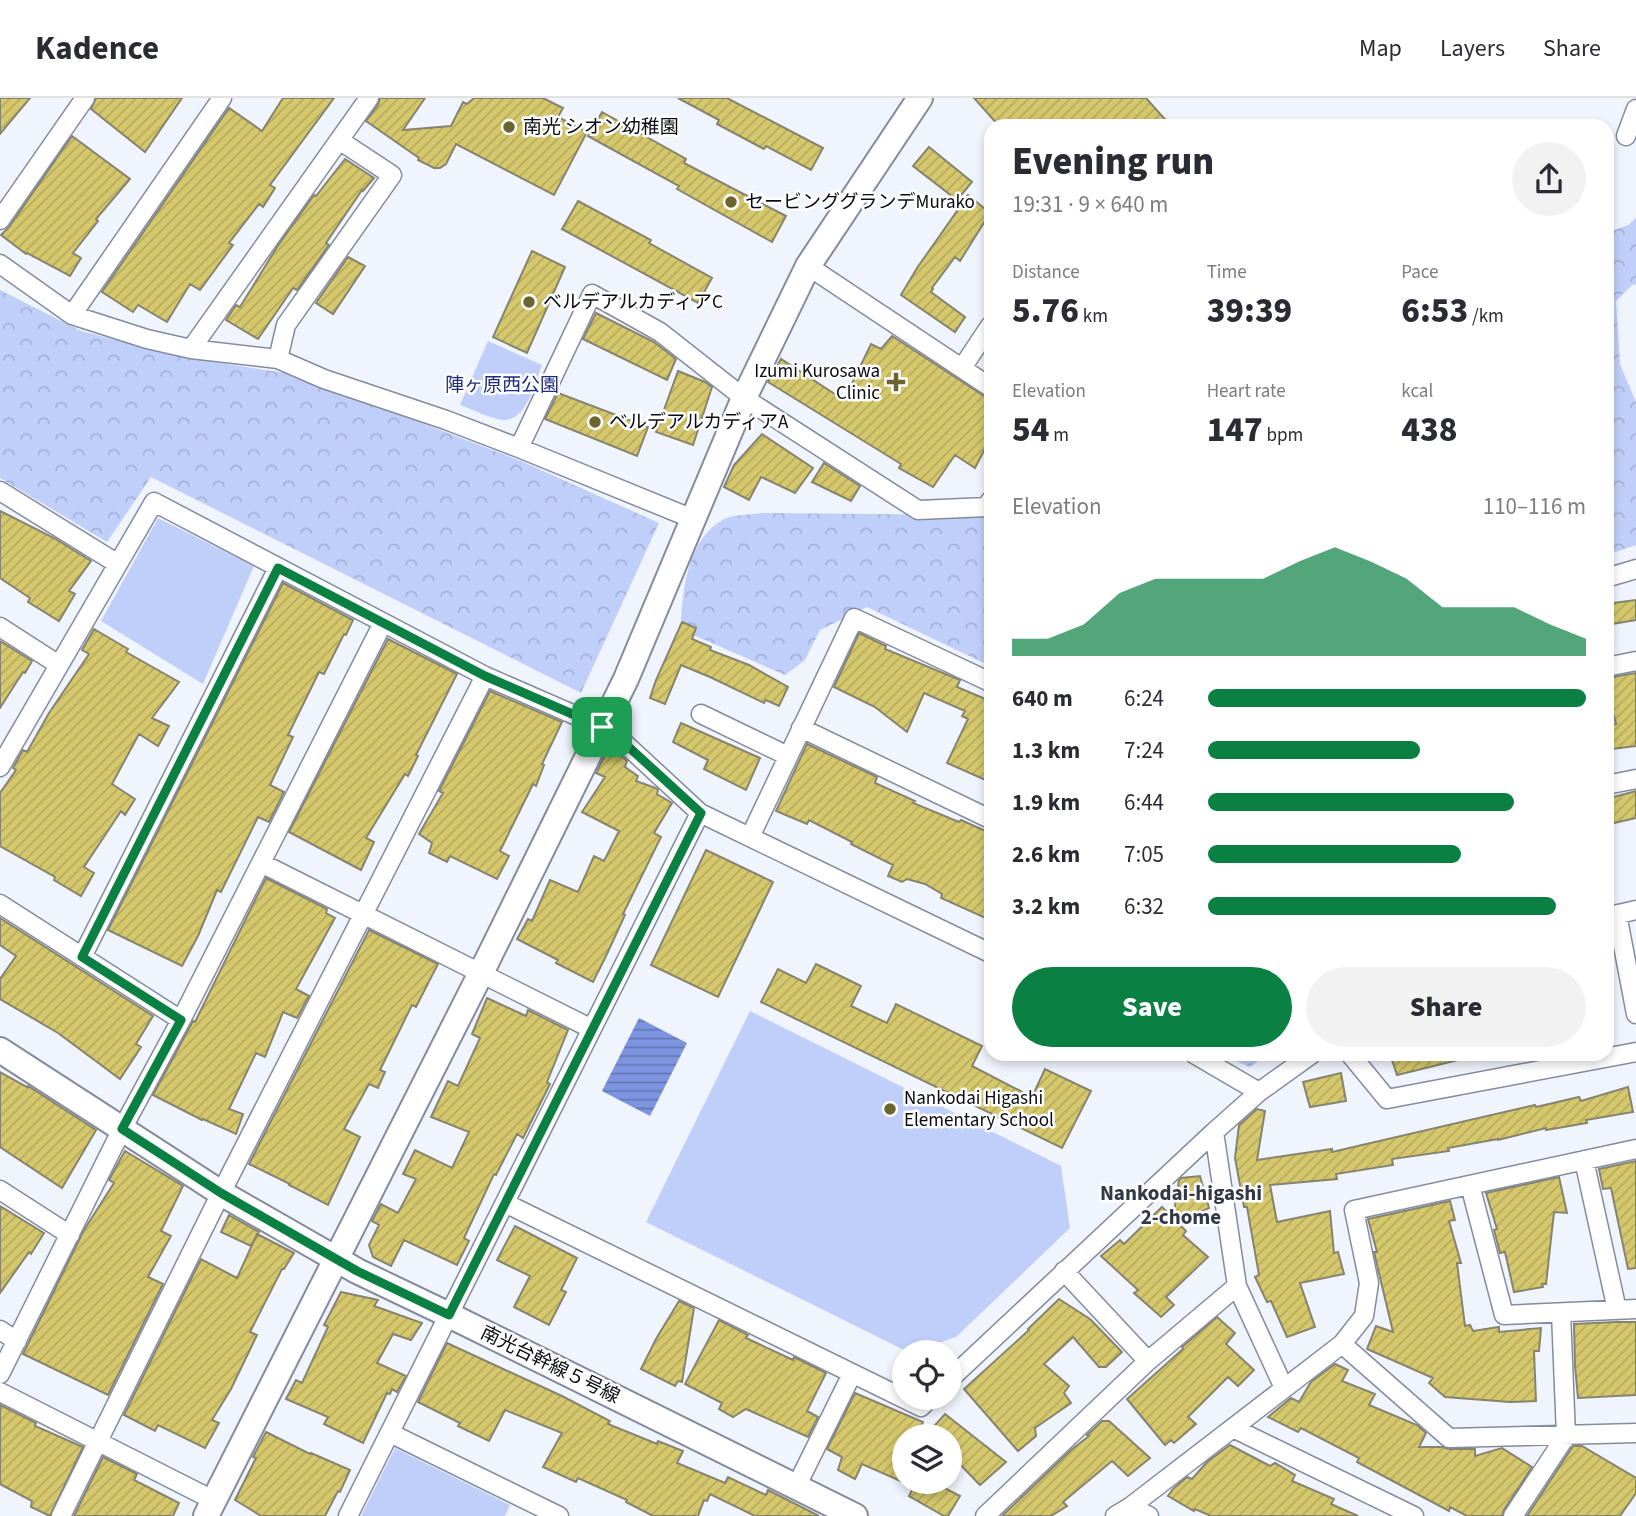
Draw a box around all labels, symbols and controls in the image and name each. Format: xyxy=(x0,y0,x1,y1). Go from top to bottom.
text: Kadence xyxy=(35,25,159,72)
text: Map xyxy=(1359,31,1402,66)
text: Layers xyxy=(1440,31,1505,66)
text: Share xyxy=(1543,31,1601,66)
place label: 南光 シオン幼稚園 xyxy=(523,114,679,141)
marker: 南光 シオン幼稚園 xyxy=(501,119,517,135)
text: Evening run xyxy=(1012,135,1214,189)
button: share xyxy=(1512,142,1586,216)
text: 19:31 · 9 × 640 m xyxy=(1012,188,1168,221)
place label: セービンググランデMurako xyxy=(745,189,975,216)
marker: セービンググランデMurako xyxy=(723,194,739,210)
text: Distance xyxy=(1012,259,1080,286)
text: Time xyxy=(1207,259,1247,286)
text: Pace xyxy=(1401,259,1439,286)
text: 5.76 xyxy=(1012,286,1079,336)
text: 39:39 xyxy=(1207,286,1292,336)
text: 6:53 xyxy=(1401,286,1468,336)
place label: ベルデアルカディアC xyxy=(543,289,723,316)
marker: ベルデアルカディアC xyxy=(521,294,537,310)
text: km xyxy=(1079,303,1108,330)
text: /km xyxy=(1468,303,1504,330)
place label: Izumi Kurosawa Clinic xyxy=(754,358,880,407)
park label: 陣ヶ原西公園 xyxy=(445,372,559,399)
marker: Izumi Kurosawa Clinic xyxy=(886,372,906,392)
text: Elevation xyxy=(1012,378,1086,405)
text: Heart rate xyxy=(1207,378,1286,405)
text: kcal xyxy=(1401,378,1433,405)
text: 54 xyxy=(1012,405,1049,455)
text: 147 xyxy=(1207,405,1263,455)
text: 438 xyxy=(1401,405,1457,455)
place label: ベルデアルカディアA xyxy=(609,409,789,436)
marker: ベルデアルカディアA xyxy=(587,414,603,430)
text: m xyxy=(1049,422,1069,449)
text: bpm xyxy=(1263,422,1303,449)
text: Elevation xyxy=(1012,490,1102,523)
text: 110–116 m xyxy=(1483,490,1586,523)
text: 640 m xyxy=(1012,682,1073,715)
text: 6:24 xyxy=(1124,682,1164,715)
pin xyxy=(572,697,632,757)
icon: arrive xyxy=(583,708,621,746)
text: 1.3 km xyxy=(1012,734,1080,767)
text: 7:24 xyxy=(1124,734,1164,767)
text: 1.9 km xyxy=(1012,786,1080,819)
text: 6:44 xyxy=(1124,786,1164,819)
text: 2.6 km xyxy=(1012,838,1080,871)
text: 7:05 xyxy=(1124,838,1164,871)
text: 3.2 km xyxy=(1012,890,1080,923)
text: 6:32 xyxy=(1124,890,1164,923)
button: Save xyxy=(1012,967,1292,1047)
button: Share xyxy=(1306,967,1586,1047)
place label: Nankodai Higashi Elementary School xyxy=(904,1085,1054,1134)
marker: Nankodai Higashi Elementary School xyxy=(882,1101,898,1117)
district label: Nankodai-higashi 2-chome xyxy=(1100,1178,1262,1232)
street label: 南光台幹線５号線 xyxy=(476,1320,624,1410)
map controls xyxy=(892,1340,962,1494)
button: locate xyxy=(892,1340,962,1410)
button: layers xyxy=(892,1424,962,1494)

